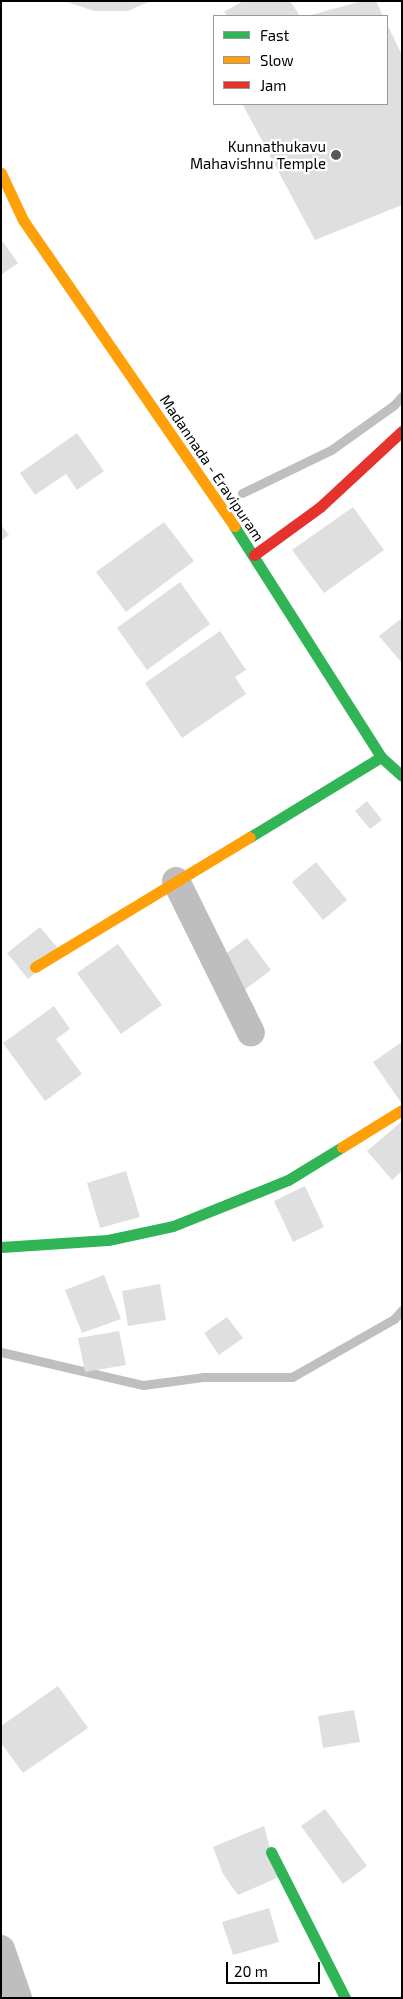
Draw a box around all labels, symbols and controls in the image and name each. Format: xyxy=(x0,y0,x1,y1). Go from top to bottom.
legend xyxy=(213,15,388,105)
text: Fast xyxy=(260,26,289,44)
text: Slow xyxy=(260,51,294,69)
text: Jam xyxy=(260,76,286,94)
place label: Kunnathukavu Mahavishnu Temple xyxy=(190,137,326,172)
marker: Kunnathukavu Mahavishnu Temple xyxy=(330,149,342,161)
street label: Madannada - Eravipuram xyxy=(156,391,268,545)
scale bar xyxy=(228,1952,322,1984)
text: 20 m xyxy=(234,1962,268,1980)

